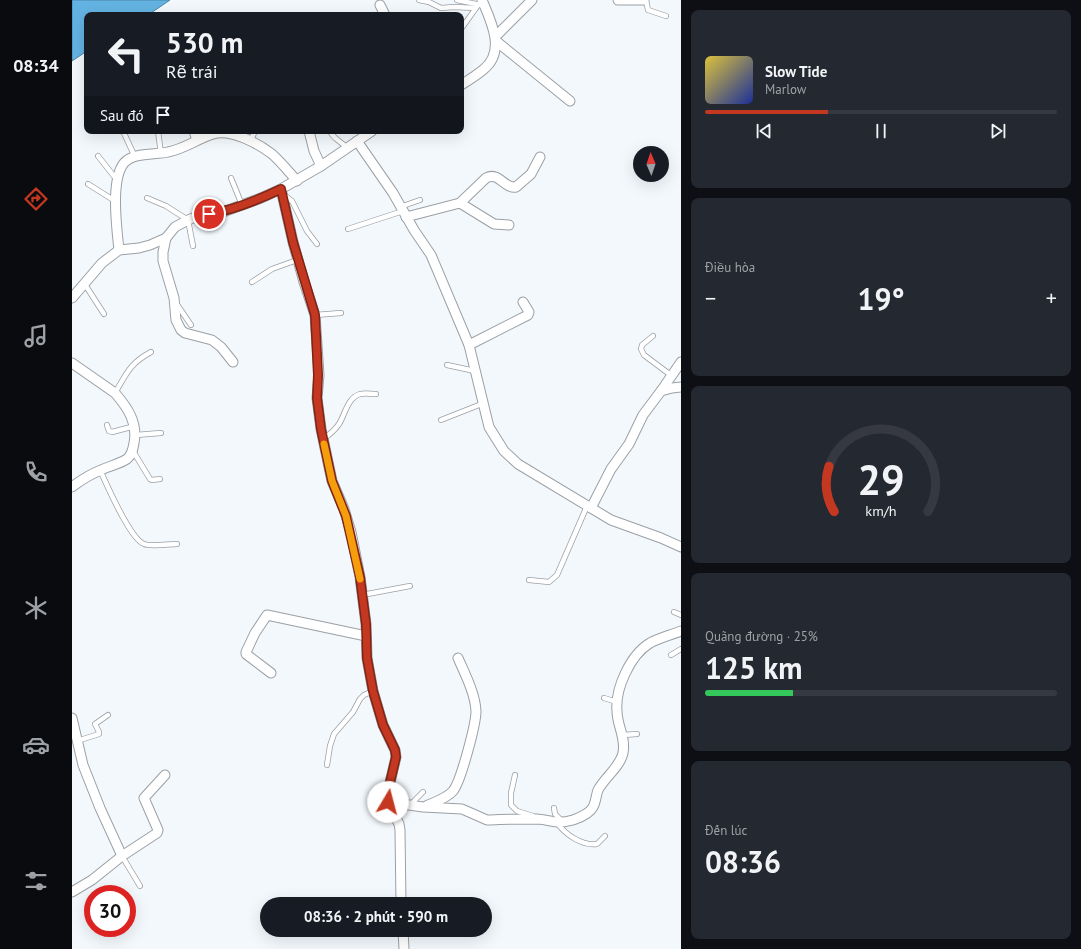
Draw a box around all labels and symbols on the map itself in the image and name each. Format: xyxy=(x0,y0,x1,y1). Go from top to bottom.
north arrow xyxy=(633,146,669,182)
pin xyxy=(192,197,226,231)
position arrow xyxy=(367,781,409,823)
speed limit sign: 30 xyxy=(84,885,136,937)

